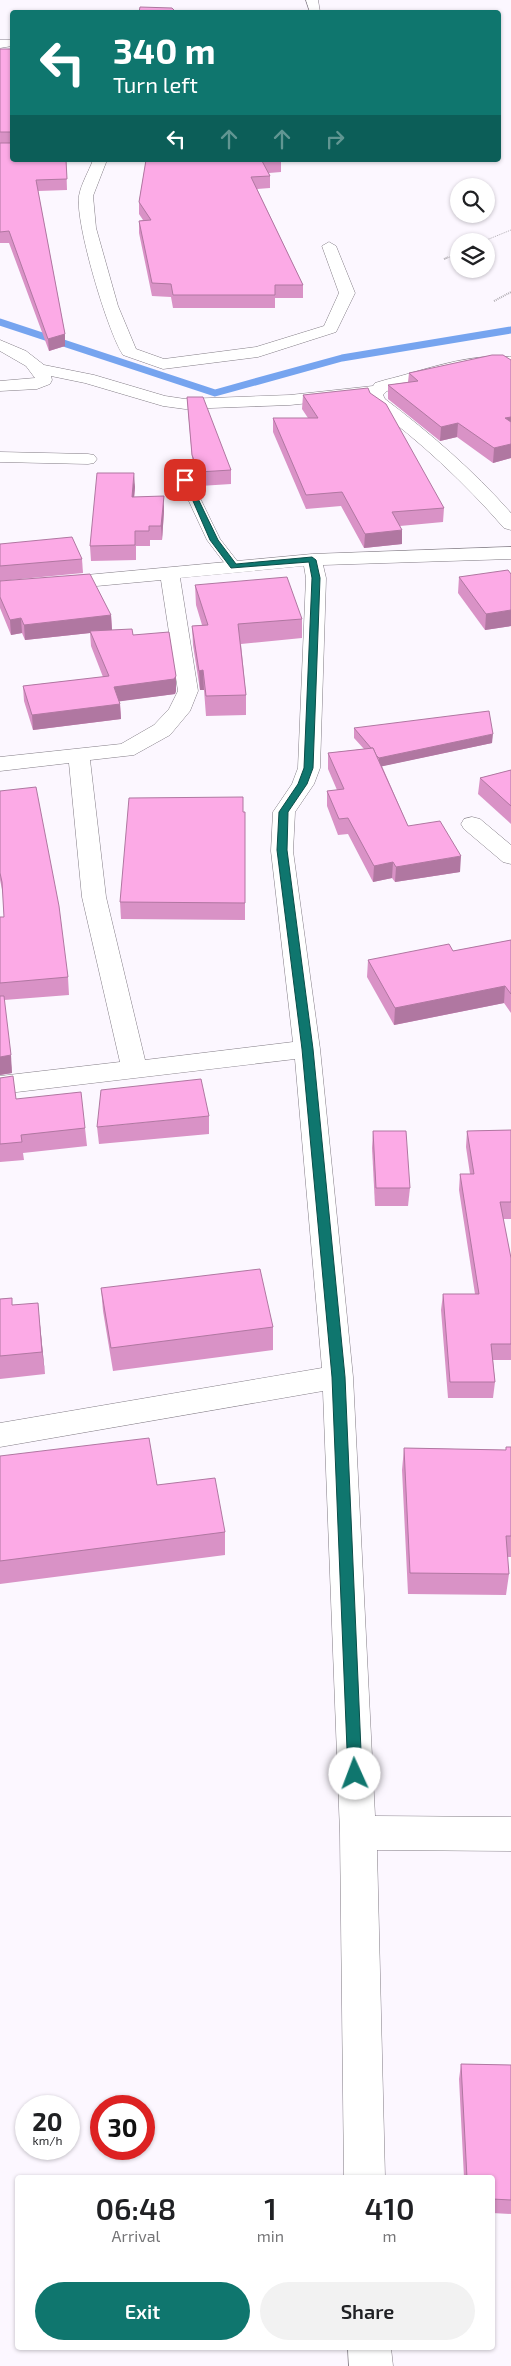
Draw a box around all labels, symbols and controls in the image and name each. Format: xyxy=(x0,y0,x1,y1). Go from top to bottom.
text: 340 m xyxy=(113,29,216,71)
icon: left xyxy=(30,30,95,95)
text: Turn left xyxy=(113,71,198,97)
icon: left xyxy=(162,125,190,153)
icon: ahead xyxy=(215,125,243,153)
icon: ahead xyxy=(268,125,296,153)
icon: right xyxy=(321,125,349,153)
map controls xyxy=(450,178,495,278)
button: search xyxy=(450,178,495,223)
button: layers xyxy=(450,233,495,278)
pin xyxy=(164,459,206,501)
icon: arrive xyxy=(171,466,199,494)
position arrow xyxy=(328,1747,380,1799)
speed limit sign: 30 xyxy=(90,2095,155,2160)
text: 20 xyxy=(32,2106,63,2136)
text: km/h xyxy=(33,2133,62,2147)
text: 06:48 xyxy=(95,2190,176,2226)
text: 1 xyxy=(264,2190,277,2226)
text: 410 xyxy=(365,2190,414,2226)
text: Arrival xyxy=(112,2226,160,2245)
text: min xyxy=(257,2226,284,2245)
text: m xyxy=(382,2226,397,2245)
button: Exit xyxy=(35,2282,250,2340)
button: Share xyxy=(260,2282,475,2340)

